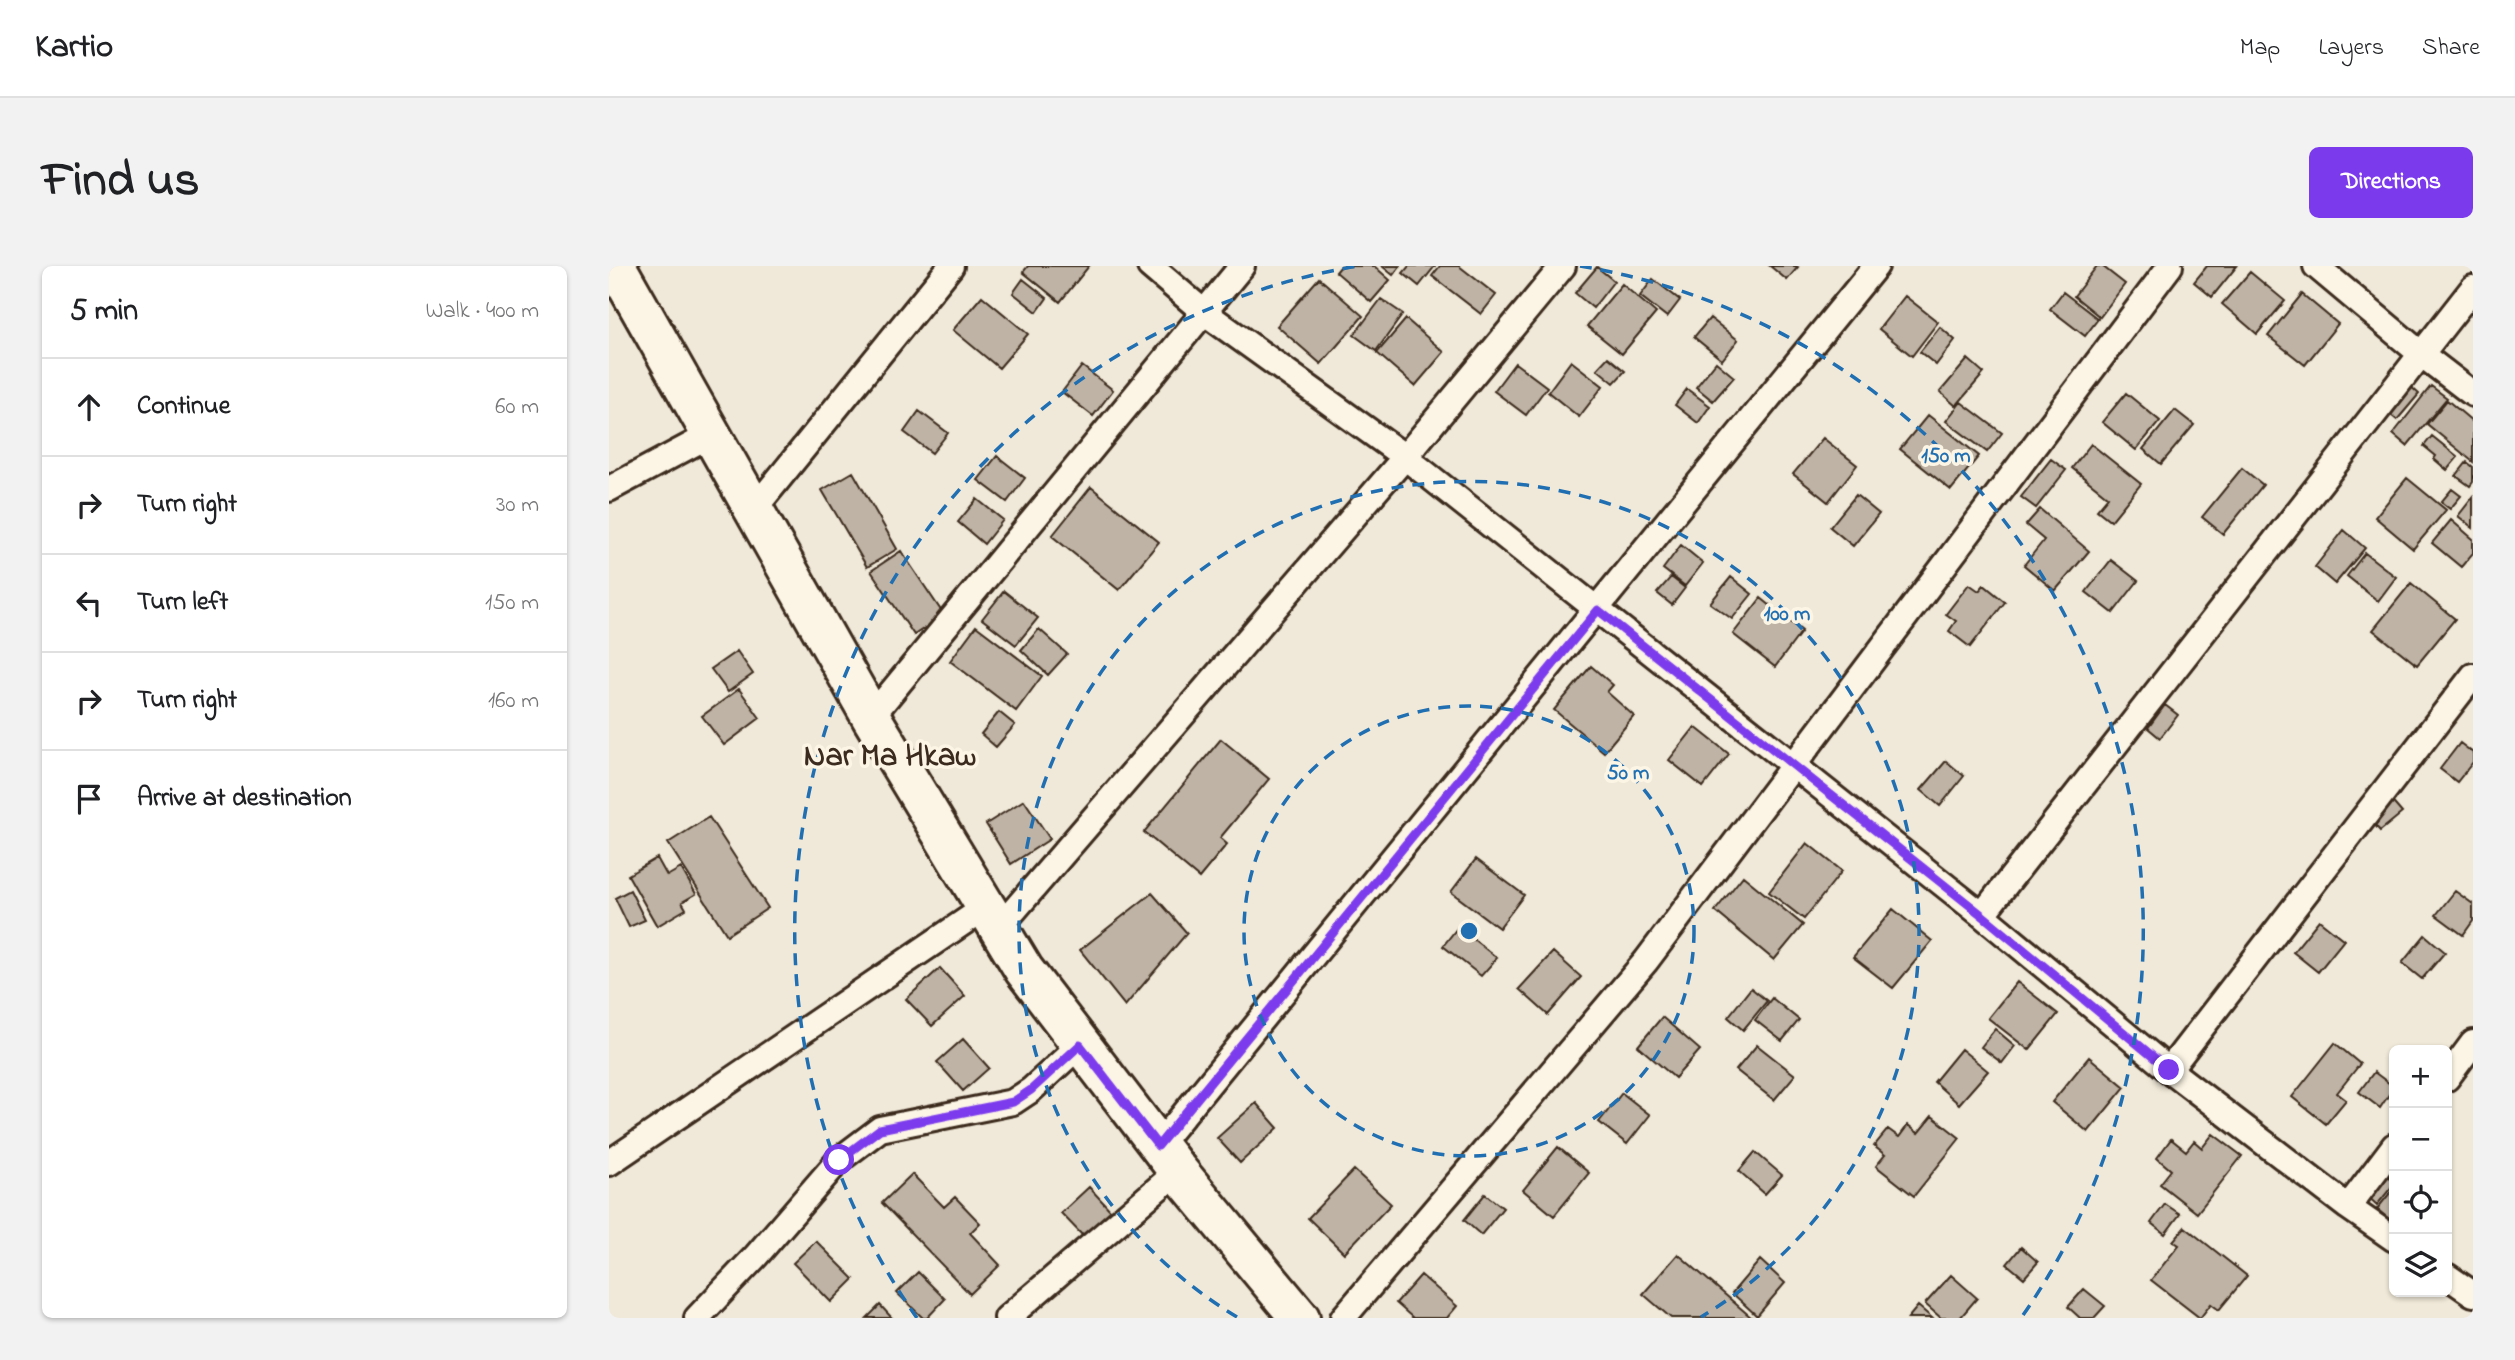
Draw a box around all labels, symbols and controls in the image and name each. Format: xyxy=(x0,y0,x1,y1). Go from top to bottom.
text: Kartio xyxy=(35,24,113,72)
text: Map xyxy=(2240,31,2280,66)
text: Layers xyxy=(2318,31,2384,66)
text: Share xyxy=(2422,31,2480,66)
text: Find us xyxy=(42,146,199,218)
button: Directions xyxy=(2309,147,2473,218)
text: 5 min xyxy=(70,290,138,334)
text: Walk · 400 m xyxy=(425,295,539,328)
icon: ahead xyxy=(70,388,108,426)
text: Continue xyxy=(137,388,230,426)
text: 60 m xyxy=(495,391,539,424)
text: 150 m xyxy=(1921,442,1971,472)
icon: right xyxy=(70,486,108,524)
text: Turn right xyxy=(137,486,237,524)
text: 30 m xyxy=(496,489,539,522)
icon: left xyxy=(70,584,108,622)
text: Turn left xyxy=(137,584,228,622)
text: 150 m xyxy=(485,587,539,620)
text: 100 m xyxy=(1764,600,1810,630)
icon: right xyxy=(70,682,108,720)
text: Turn right xyxy=(137,682,237,720)
text: 160 m xyxy=(488,685,539,718)
district label: Nar Ma Hkaw xyxy=(804,734,976,781)
text: 50 m xyxy=(1607,759,1649,789)
icon: arrive xyxy=(70,780,108,818)
text: Arrive at destination xyxy=(137,780,352,818)
centre of rings xyxy=(1457,919,1481,943)
map controls xyxy=(2389,1045,2452,1297)
button: + xyxy=(2389,1045,2452,1108)
route end xyxy=(2153,1054,2184,1085)
button: − xyxy=(2389,1108,2452,1171)
route start xyxy=(823,1144,854,1175)
button: locate xyxy=(2389,1171,2452,1234)
button: layers xyxy=(2389,1234,2452,1297)

